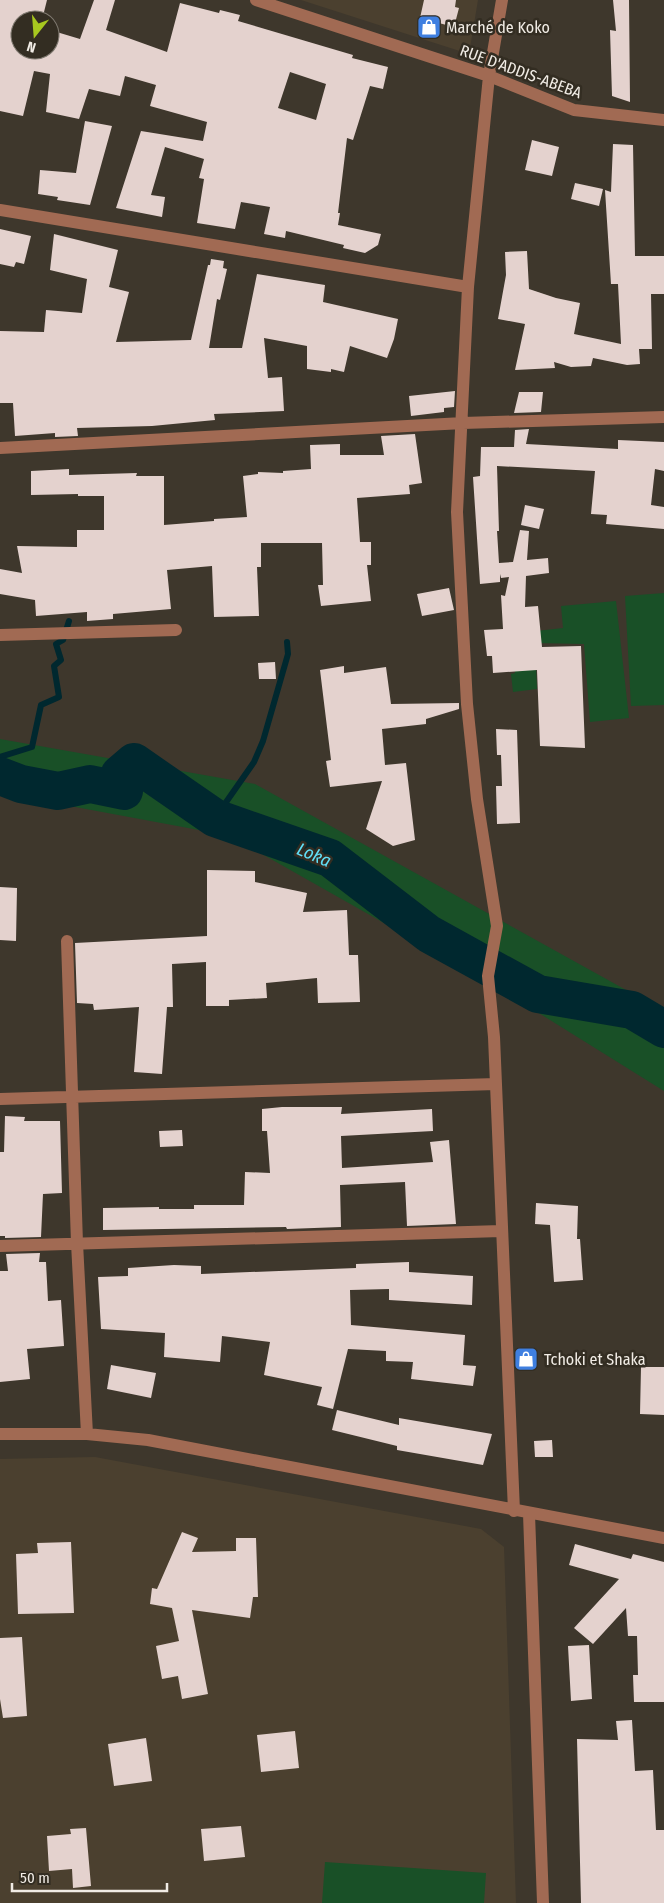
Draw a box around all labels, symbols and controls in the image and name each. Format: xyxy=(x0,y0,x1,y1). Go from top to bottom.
north arrow xyxy=(10,10,60,60)
shop icon: Marché de Koko xyxy=(416,14,442,40)
place label: Marché de Koko xyxy=(446,18,550,37)
text: N xyxy=(25,38,38,56)
street label: RUE D'ADDIS-ABEBA xyxy=(457,41,585,102)
water label: Loka xyxy=(293,838,335,872)
shop icon: Tchoki et Shaka xyxy=(513,1346,539,1372)
place label: Tchoki et Shaka xyxy=(544,1350,646,1369)
scale bar xyxy=(12,1860,168,1892)
text: 50 m xyxy=(20,1869,50,1887)

